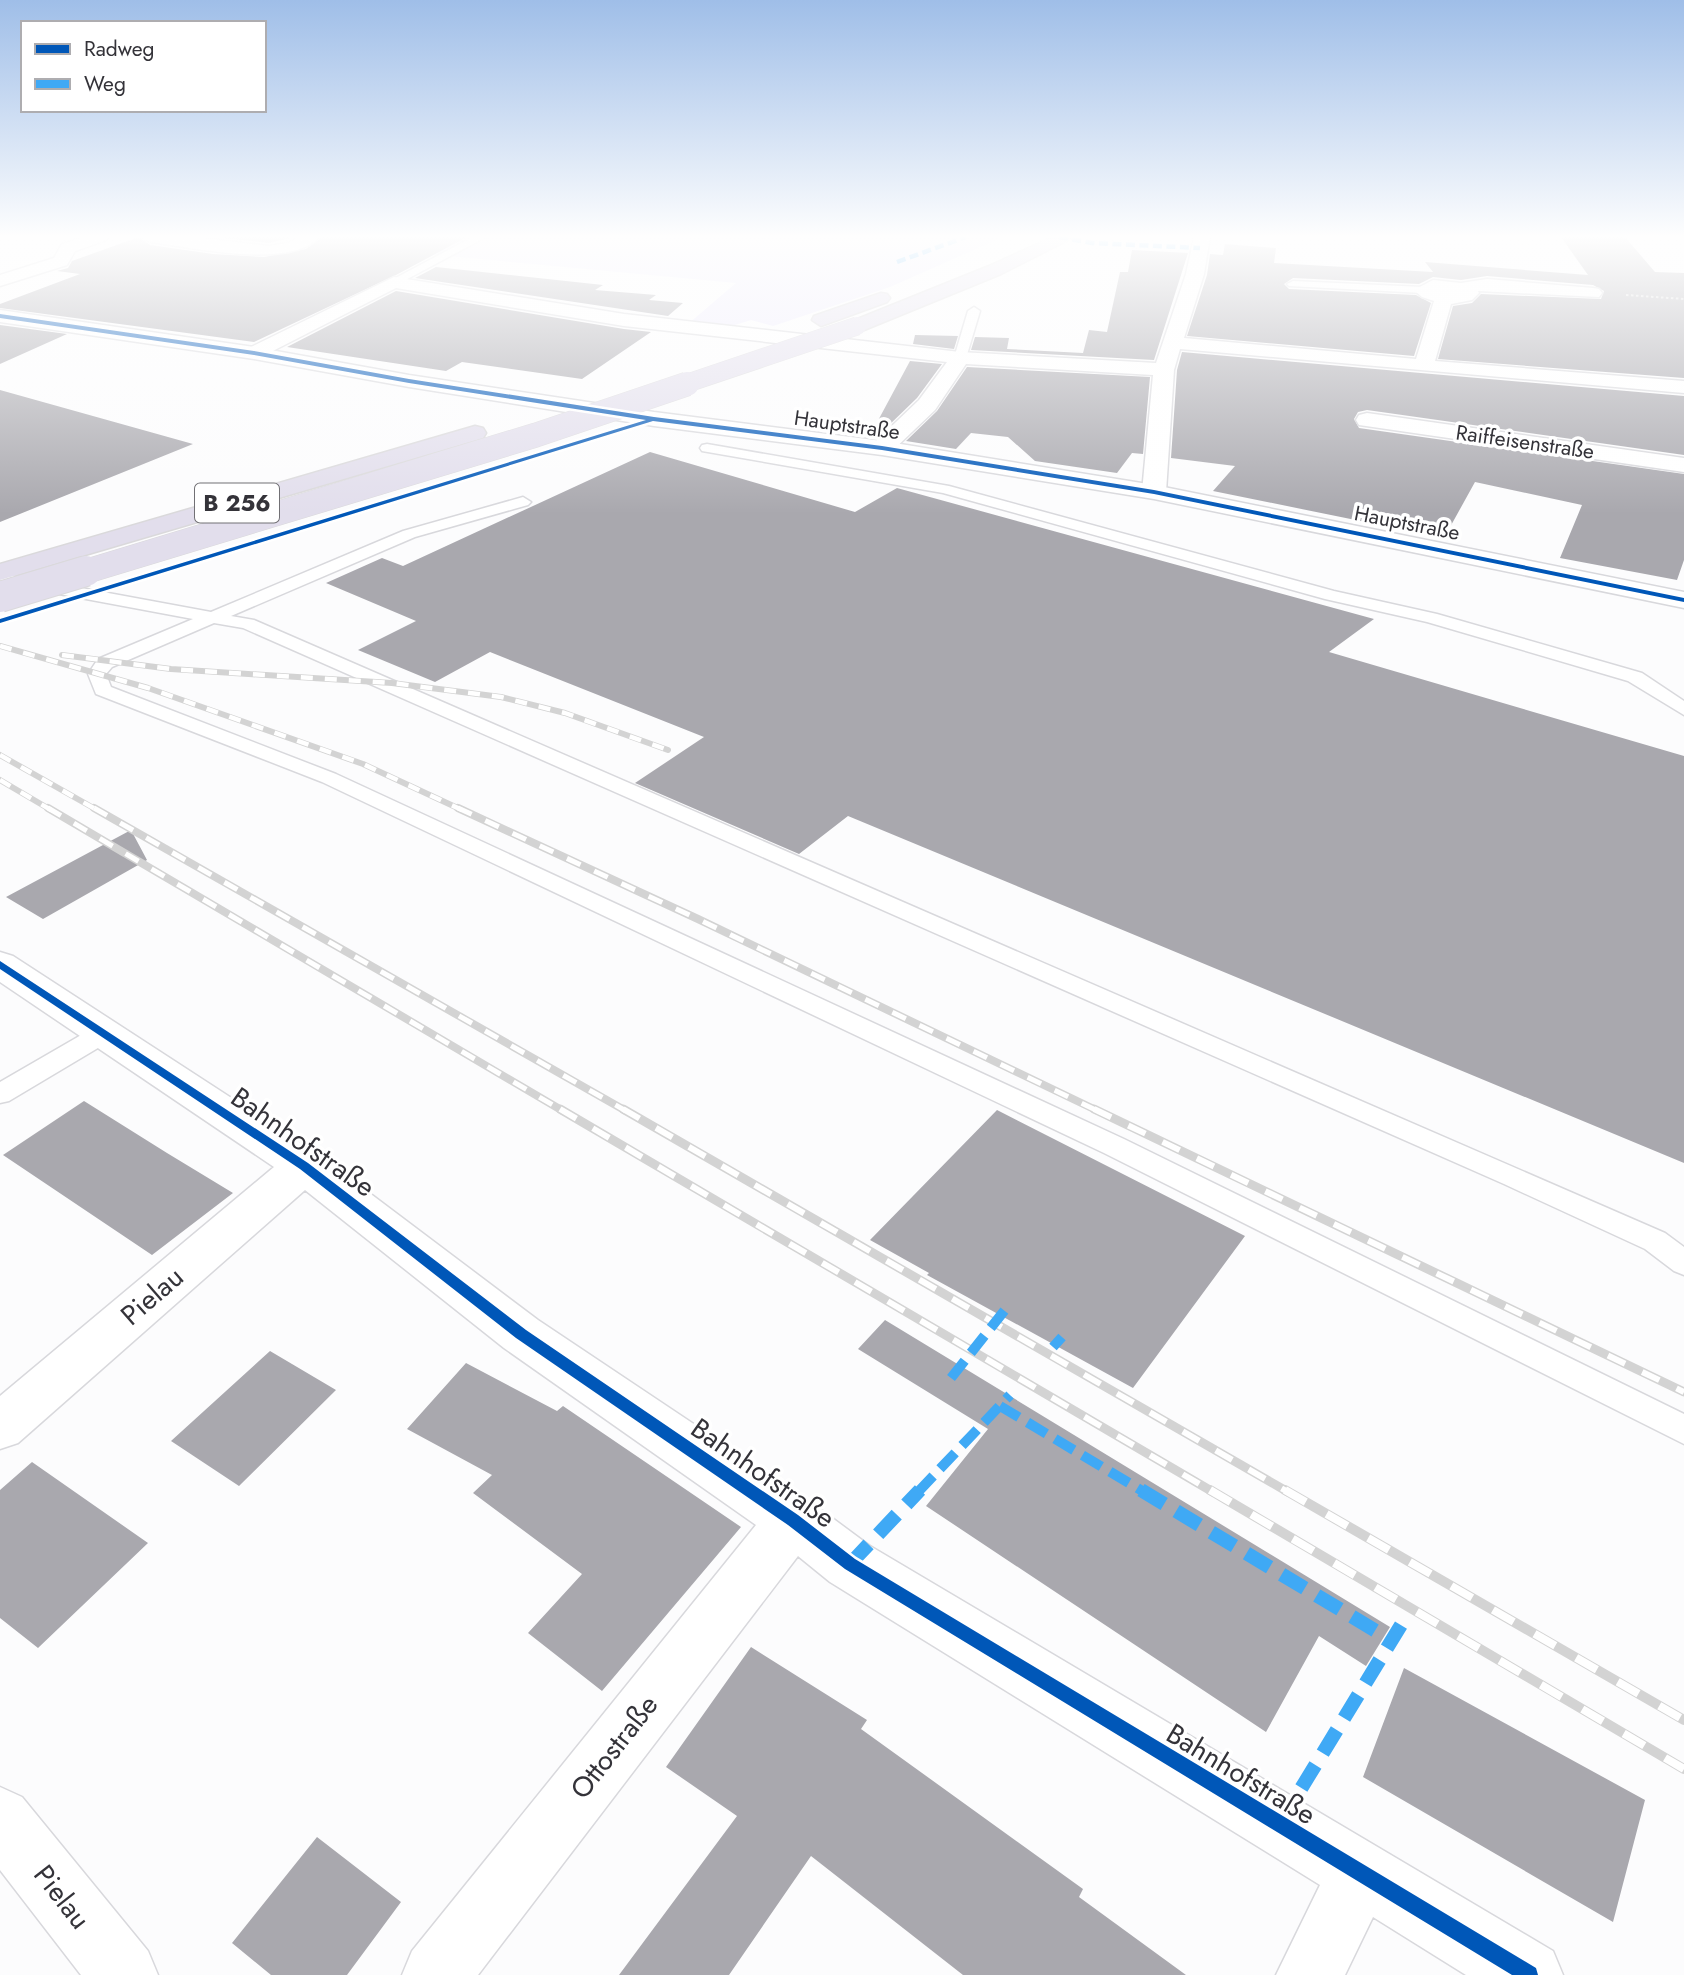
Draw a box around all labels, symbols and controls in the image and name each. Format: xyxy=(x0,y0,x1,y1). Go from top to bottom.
legend xyxy=(21,21,266,112)
text: Radweg xyxy=(84,34,155,64)
text: Weg xyxy=(84,69,126,99)
street label: Hauptstraße xyxy=(792,403,902,447)
street label: Raiffeisenstraße xyxy=(1454,417,1596,467)
road number: B 256 xyxy=(195,484,279,523)
street label: Hauptstraße xyxy=(1352,498,1462,548)
street label: Bahnhofstraße xyxy=(223,1077,383,1207)
street label: Pielau xyxy=(112,1257,192,1335)
street label: Bahnhofstraße xyxy=(683,1408,843,1538)
street label: Ottostraße xyxy=(560,1686,668,1808)
street label: Bahnhofstraße xyxy=(1159,1713,1323,1835)
street label: Pielau xyxy=(24,1856,100,1938)

